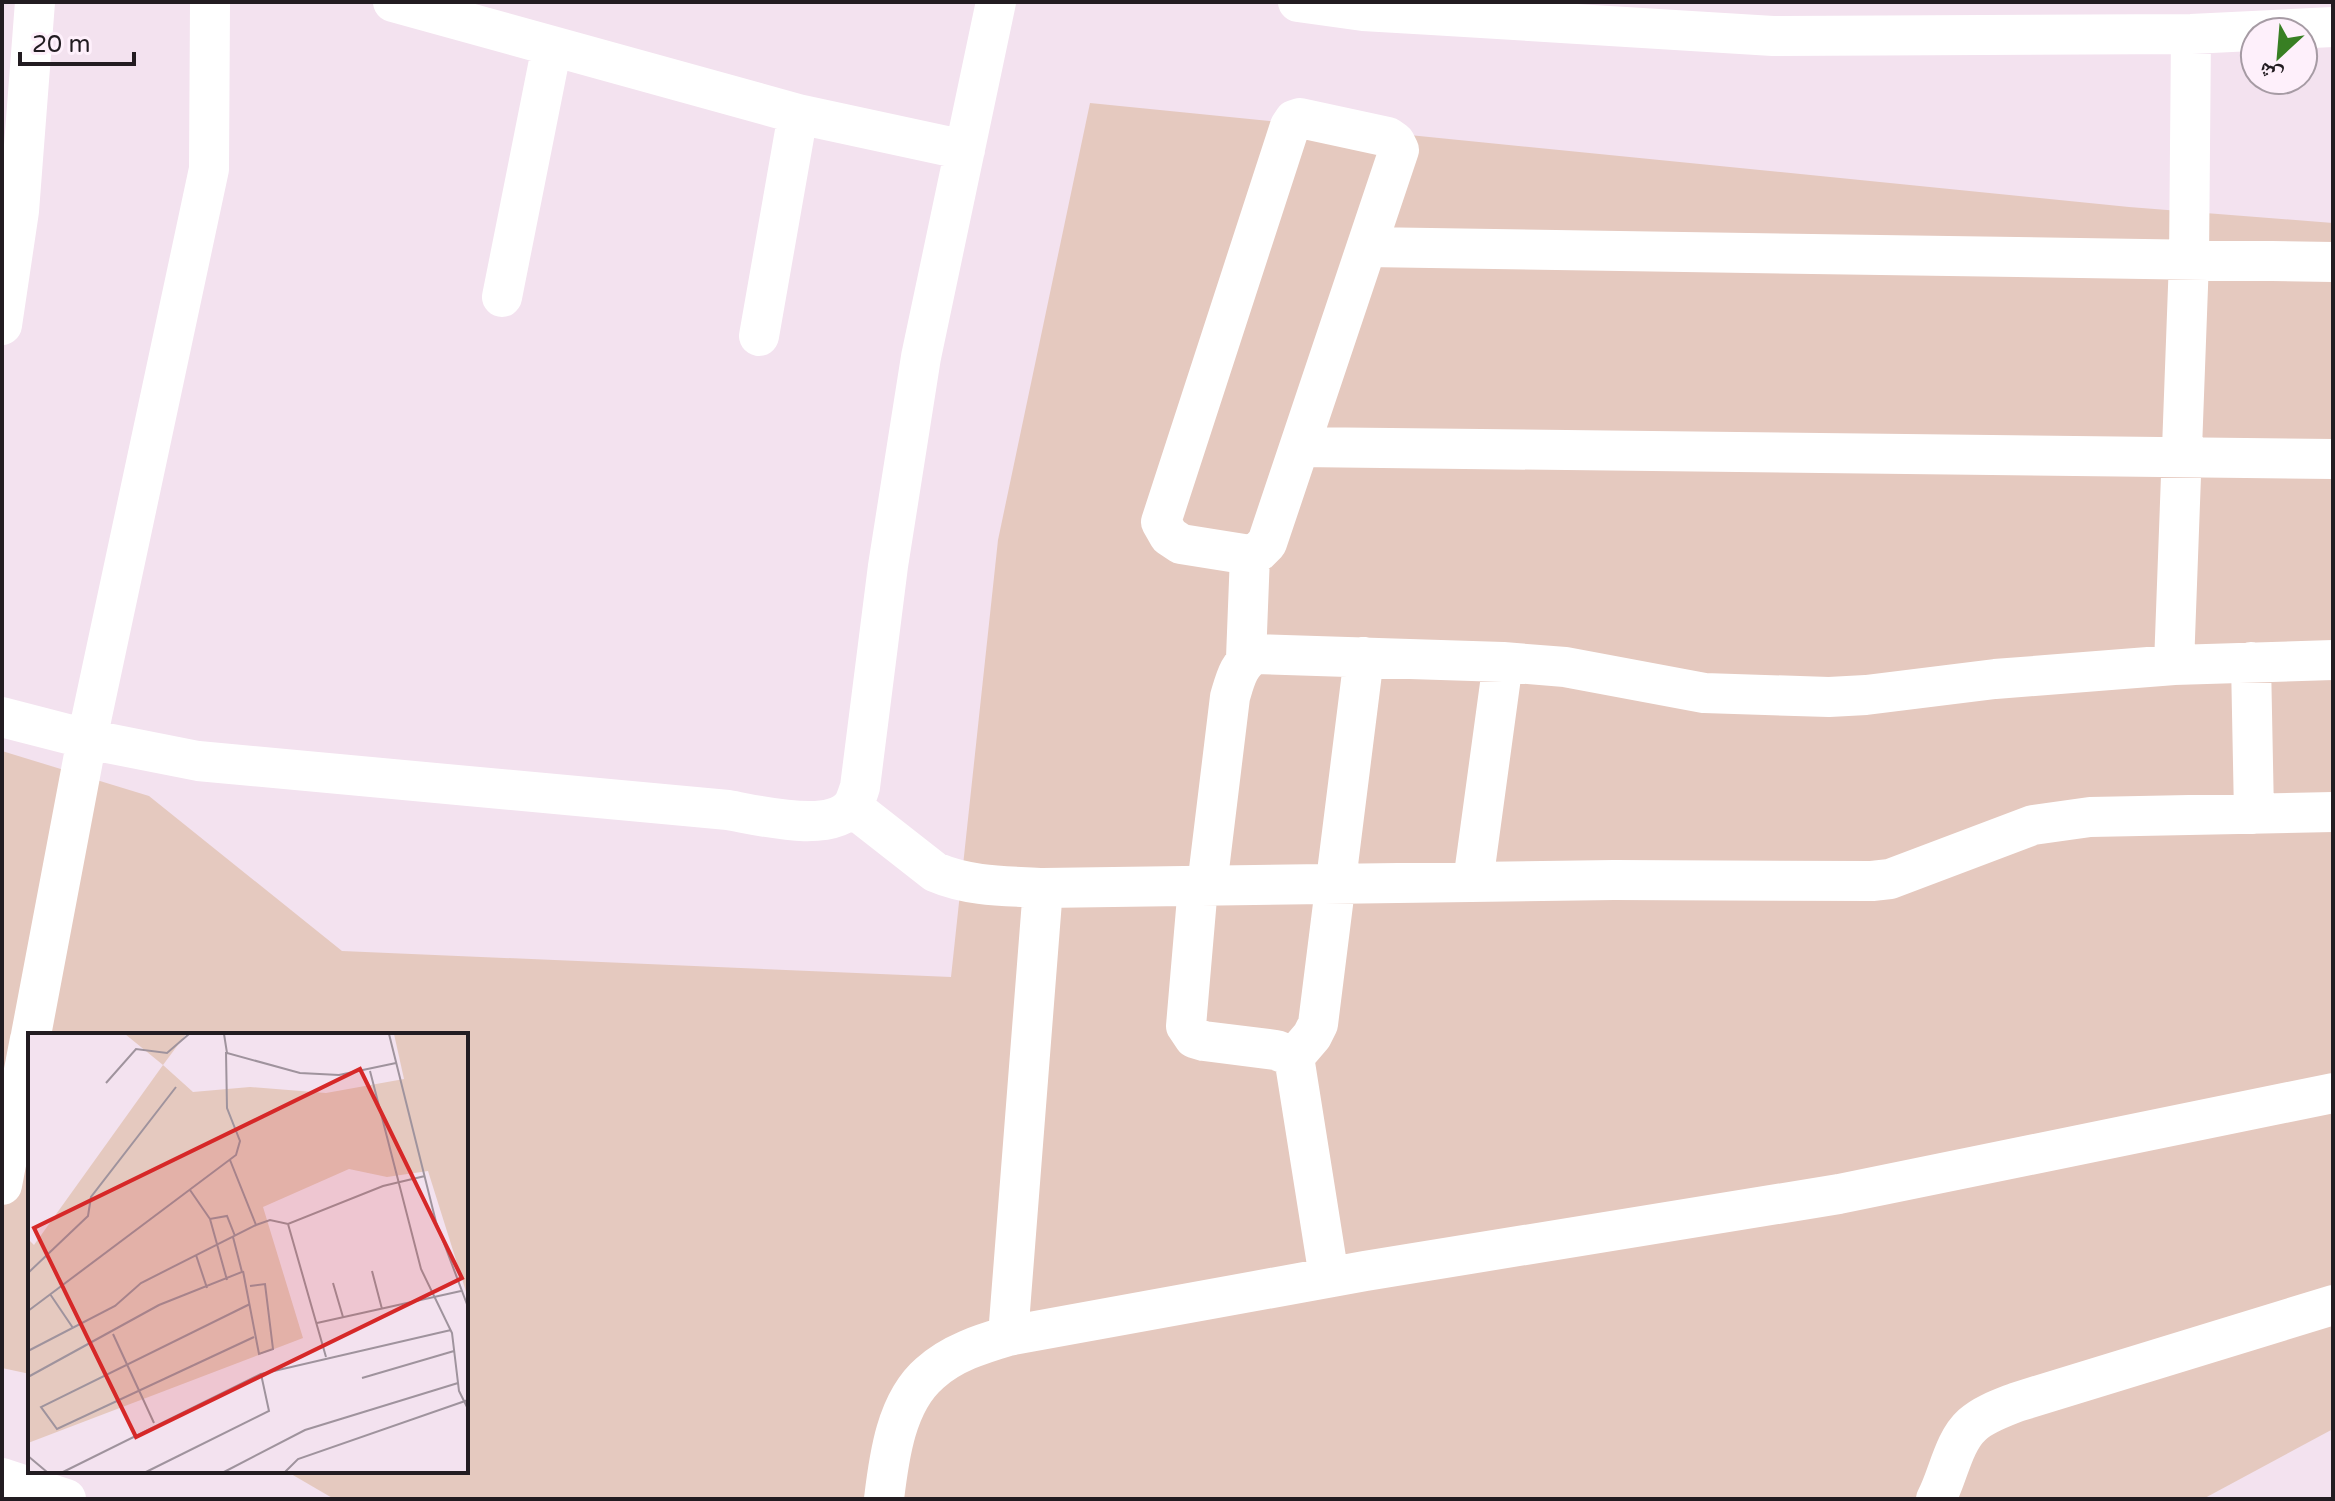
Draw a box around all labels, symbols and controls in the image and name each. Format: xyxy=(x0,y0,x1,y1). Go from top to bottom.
scale bar xyxy=(20,16,134,66)
north arrow xyxy=(2239,16,2319,96)
text: 20 m xyxy=(32,30,90,59)
text: ش xyxy=(2254,56,2287,90)
inset map xyxy=(28,1033,468,1473)

